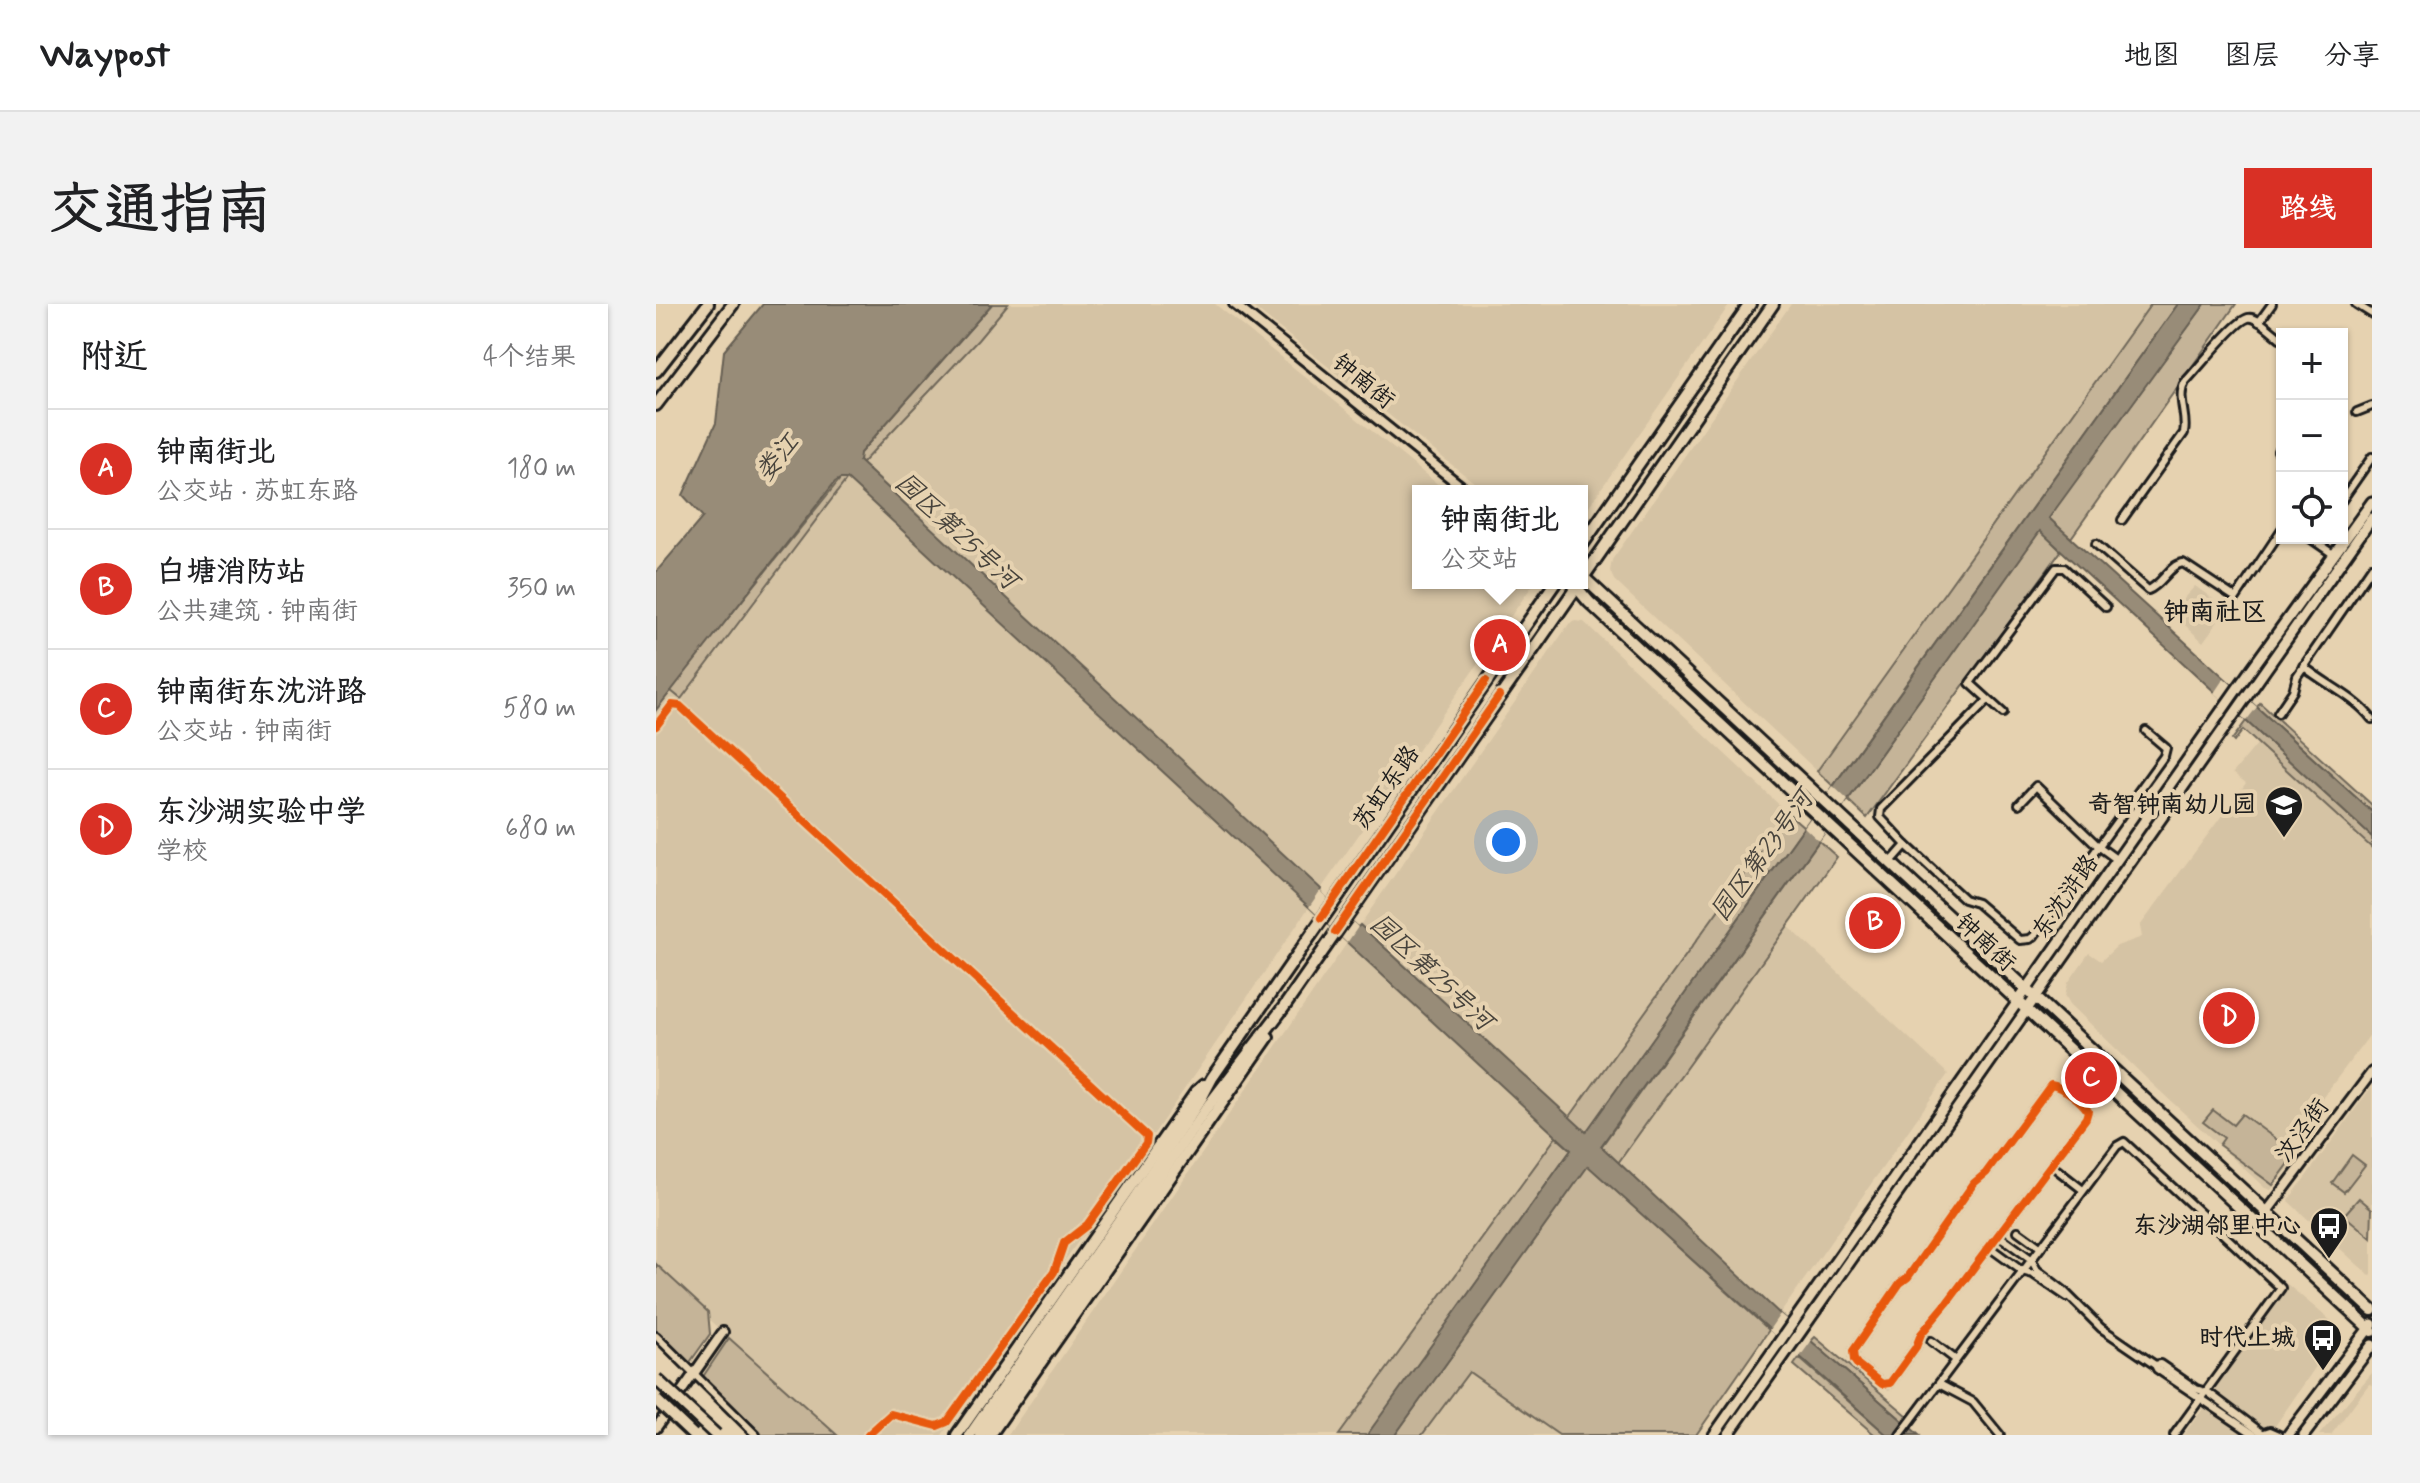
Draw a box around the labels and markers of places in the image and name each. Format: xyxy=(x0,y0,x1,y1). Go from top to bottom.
pin: A xyxy=(1474,615,1526,675)
school or university icon: 奇智钟南幼儿园 xyxy=(2263,784,2305,839)
place label: 奇智钟南幼儿园 xyxy=(2088,790,2256,821)
pin: B xyxy=(1849,893,1901,953)
pin: D xyxy=(2203,988,2255,1048)
pin: C xyxy=(2065,1048,2117,1108)
bus stop icon: 东沙湖邻里中心 xyxy=(2308,1205,2350,1260)
place label: 东沙湖邻里中心 xyxy=(2133,1211,2301,1242)
bus stop icon: 时代上城 xyxy=(2302,1317,2344,1372)
place label: 时代上城 xyxy=(2199,1323,2295,1354)

